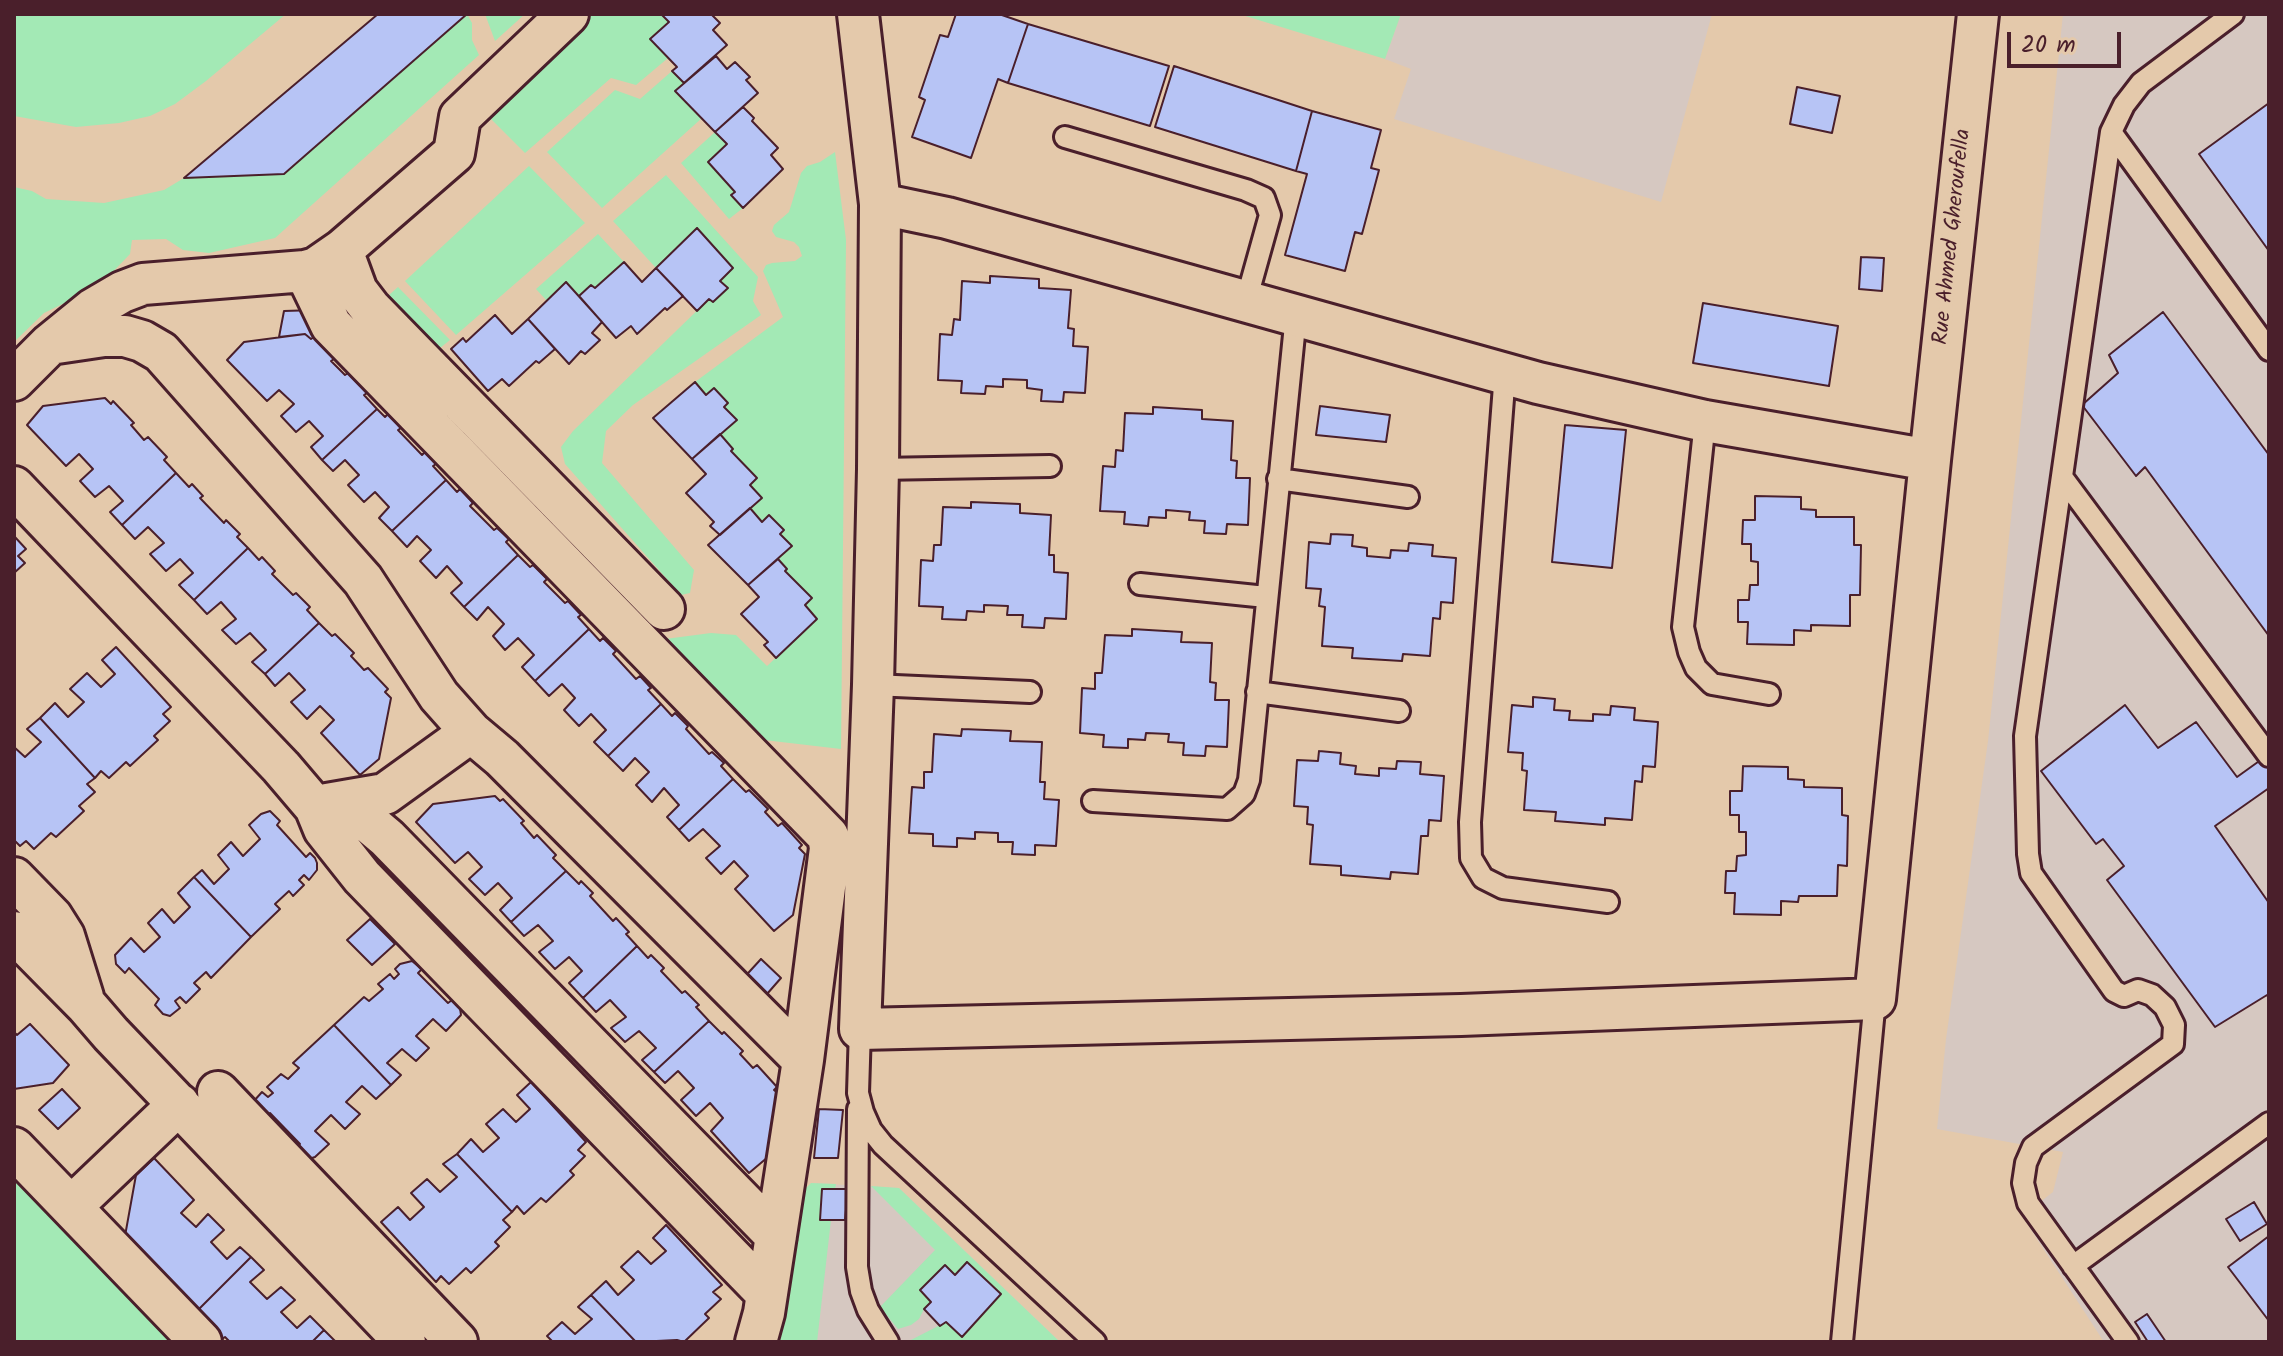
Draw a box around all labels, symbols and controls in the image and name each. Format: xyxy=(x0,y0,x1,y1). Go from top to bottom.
scale bar xyxy=(2011,16,2125,66)
text: 20 m xyxy=(2021,26,2076,65)
street label: Rue Ahmed Gheroufella xyxy=(1930,128,1978,346)

